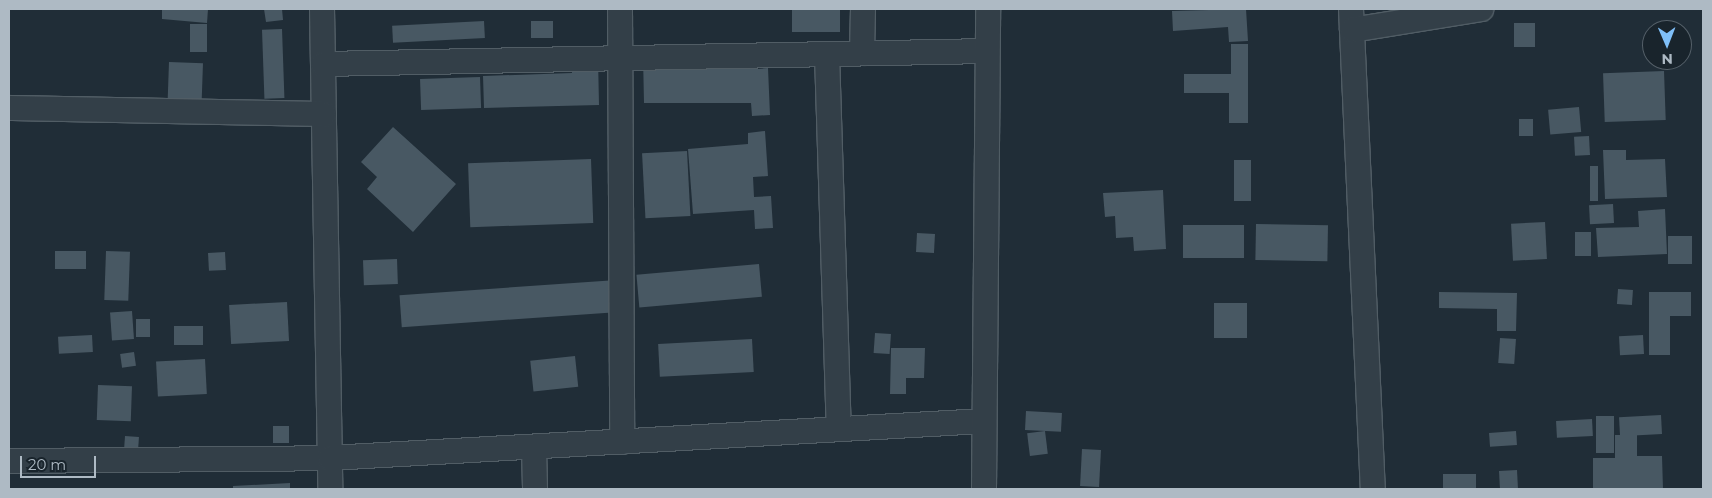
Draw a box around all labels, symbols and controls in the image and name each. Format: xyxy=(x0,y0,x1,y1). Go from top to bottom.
north arrow xyxy=(1642,20,1692,70)
text: N xyxy=(1661,50,1673,68)
scale bar xyxy=(22,446,99,478)
text: 20 m xyxy=(28,455,66,474)

